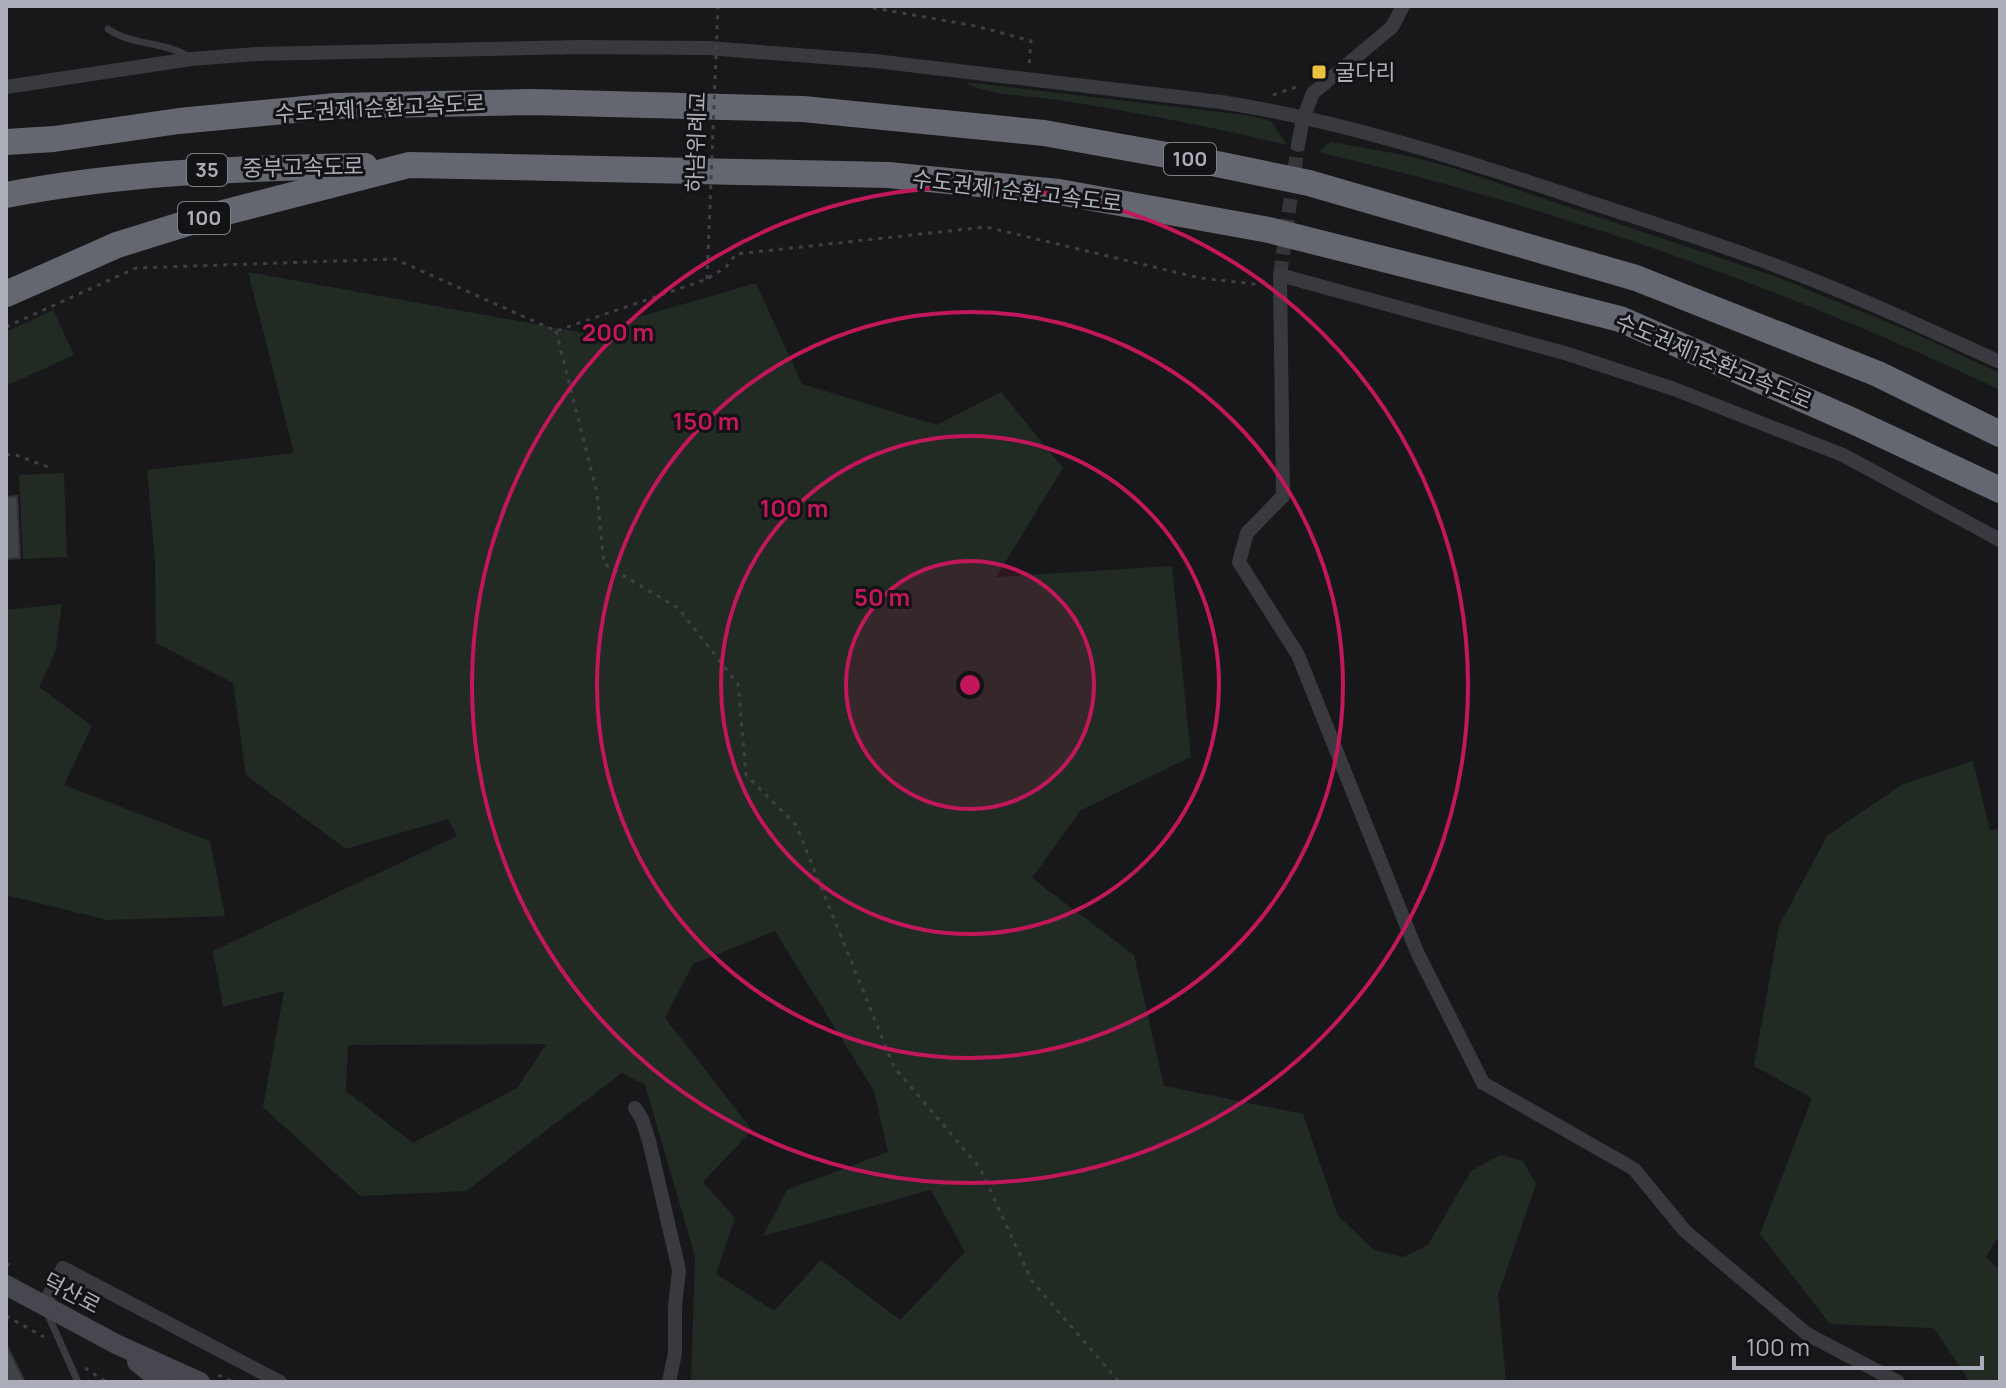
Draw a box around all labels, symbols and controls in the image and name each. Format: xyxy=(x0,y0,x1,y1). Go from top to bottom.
place label: 굴다리 xyxy=(1335,57,1396,87)
marker: 굴다리 xyxy=(1310,63,1328,81)
street label: 수도권제1순환고속도로 xyxy=(274,87,486,129)
street label: 하남위례교 xyxy=(679,91,713,193)
road number: 100 xyxy=(1164,143,1216,175)
street label: 중부고속도로 xyxy=(242,151,364,183)
road number: 35 xyxy=(187,154,227,186)
street label: 수도권제1순환고속도로 xyxy=(910,163,1124,219)
road number: 100 xyxy=(178,202,230,234)
street label: 수도권제1순환고속도로 xyxy=(1611,306,1817,416)
text: 200 m xyxy=(582,315,654,348)
text: 150 m xyxy=(673,404,739,437)
text: 100 m xyxy=(760,491,828,524)
text: 50 m xyxy=(854,580,910,613)
centre of rings xyxy=(956,671,984,699)
street label: 덕산로 xyxy=(38,1265,106,1321)
scale bar xyxy=(1734,1320,1982,1370)
text: 100 m xyxy=(1746,1330,1810,1363)

